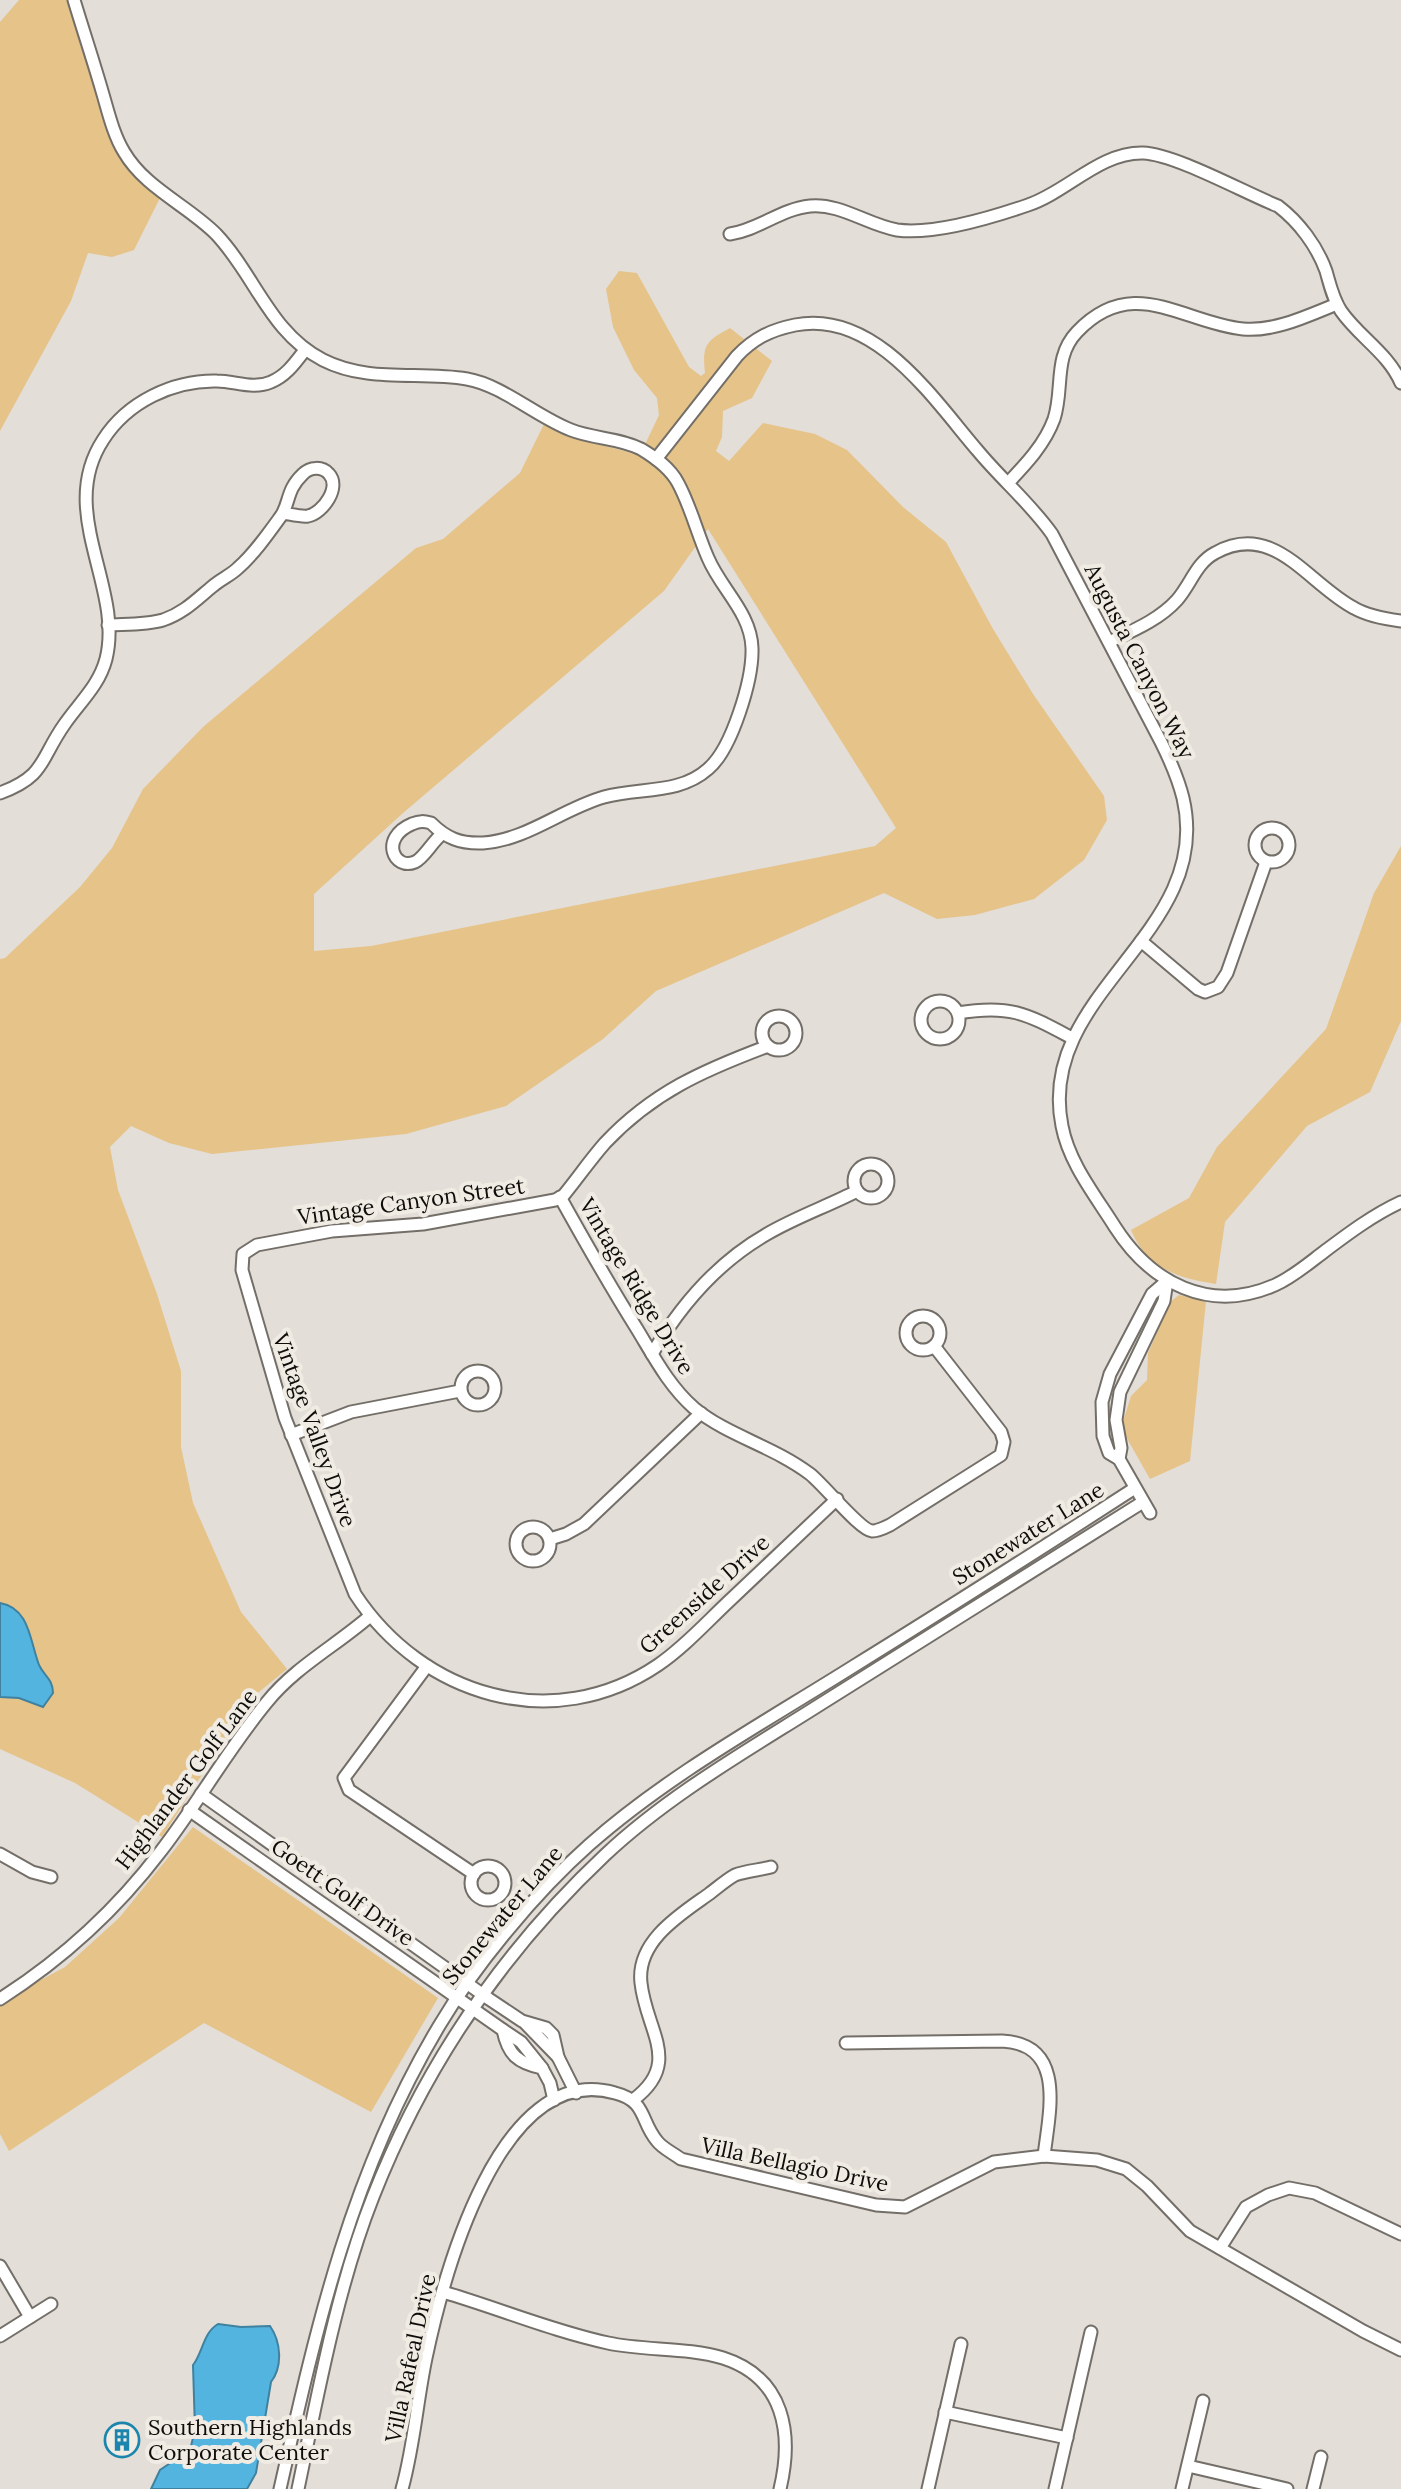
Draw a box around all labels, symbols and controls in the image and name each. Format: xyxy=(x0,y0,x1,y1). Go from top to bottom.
street label: Augusta Canyon Way xyxy=(1078,558,1201,764)
street label: Vintage Canyon Street xyxy=(295,1171,527,1231)
street label: Vintage Ridge Drive xyxy=(573,1192,701,1379)
street label: Vintage Valley Drive xyxy=(267,1328,363,1531)
street label: Stonewater Lane xyxy=(947,1475,1109,1591)
street label: Greenside Drive xyxy=(633,1528,775,1660)
street label: Highlander Golf Lane xyxy=(109,1683,263,1875)
street label: Goett Golf Drive xyxy=(266,1832,420,1952)
street label: Stonewater Lane xyxy=(436,1840,568,1990)
street label: Villa Bellagio Drive xyxy=(698,2130,891,2198)
street label: Villa Rafeal Drive xyxy=(378,2271,442,2446)
place label: Southern Highlands Corporate Center xyxy=(148,2413,352,2466)
building icon: Southern Highlands Corporate Center xyxy=(103,2421,141,2459)

